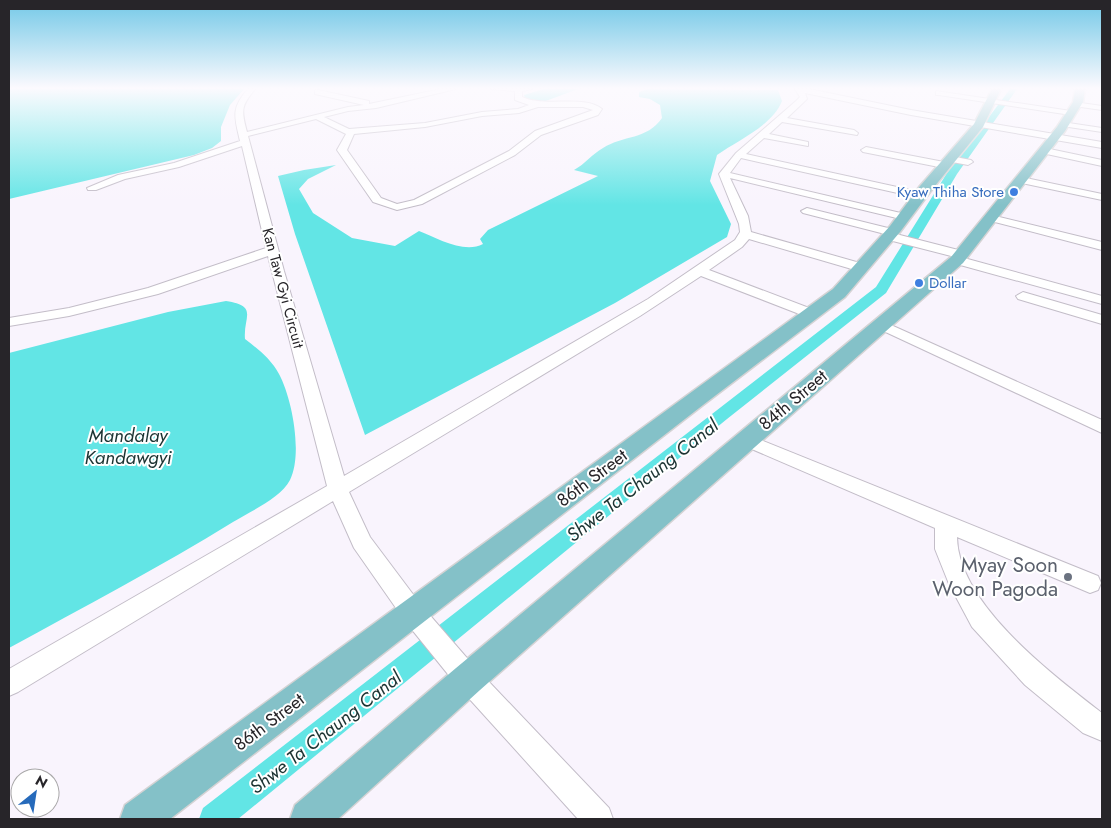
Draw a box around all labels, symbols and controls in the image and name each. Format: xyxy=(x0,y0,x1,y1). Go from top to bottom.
place label: Kyaw Thiha Store xyxy=(897,181,1004,203)
marker: Kyaw Thiha Store xyxy=(1008,186,1020,198)
street label: Kan Taw Gyi Circuit xyxy=(256,225,310,351)
place label: Dollar xyxy=(929,272,968,294)
marker: Dollar xyxy=(913,277,925,289)
street label: 84th Street xyxy=(753,363,833,436)
water label: Shwe Ta Chaung Canal xyxy=(561,412,724,548)
water label: Mandalay Kandawgyi xyxy=(84,422,173,471)
street label: 86th Street xyxy=(551,442,633,513)
place label: Myay Soon Woon Pagoda xyxy=(932,550,1058,604)
marker: Myay Soon Woon Pagoda xyxy=(1062,571,1074,583)
water label: Shwe Ta Chaung Canal xyxy=(244,664,407,800)
street label: 86th Street xyxy=(228,686,310,757)
north arrow xyxy=(10,768,60,818)
text: N xyxy=(32,770,51,793)

